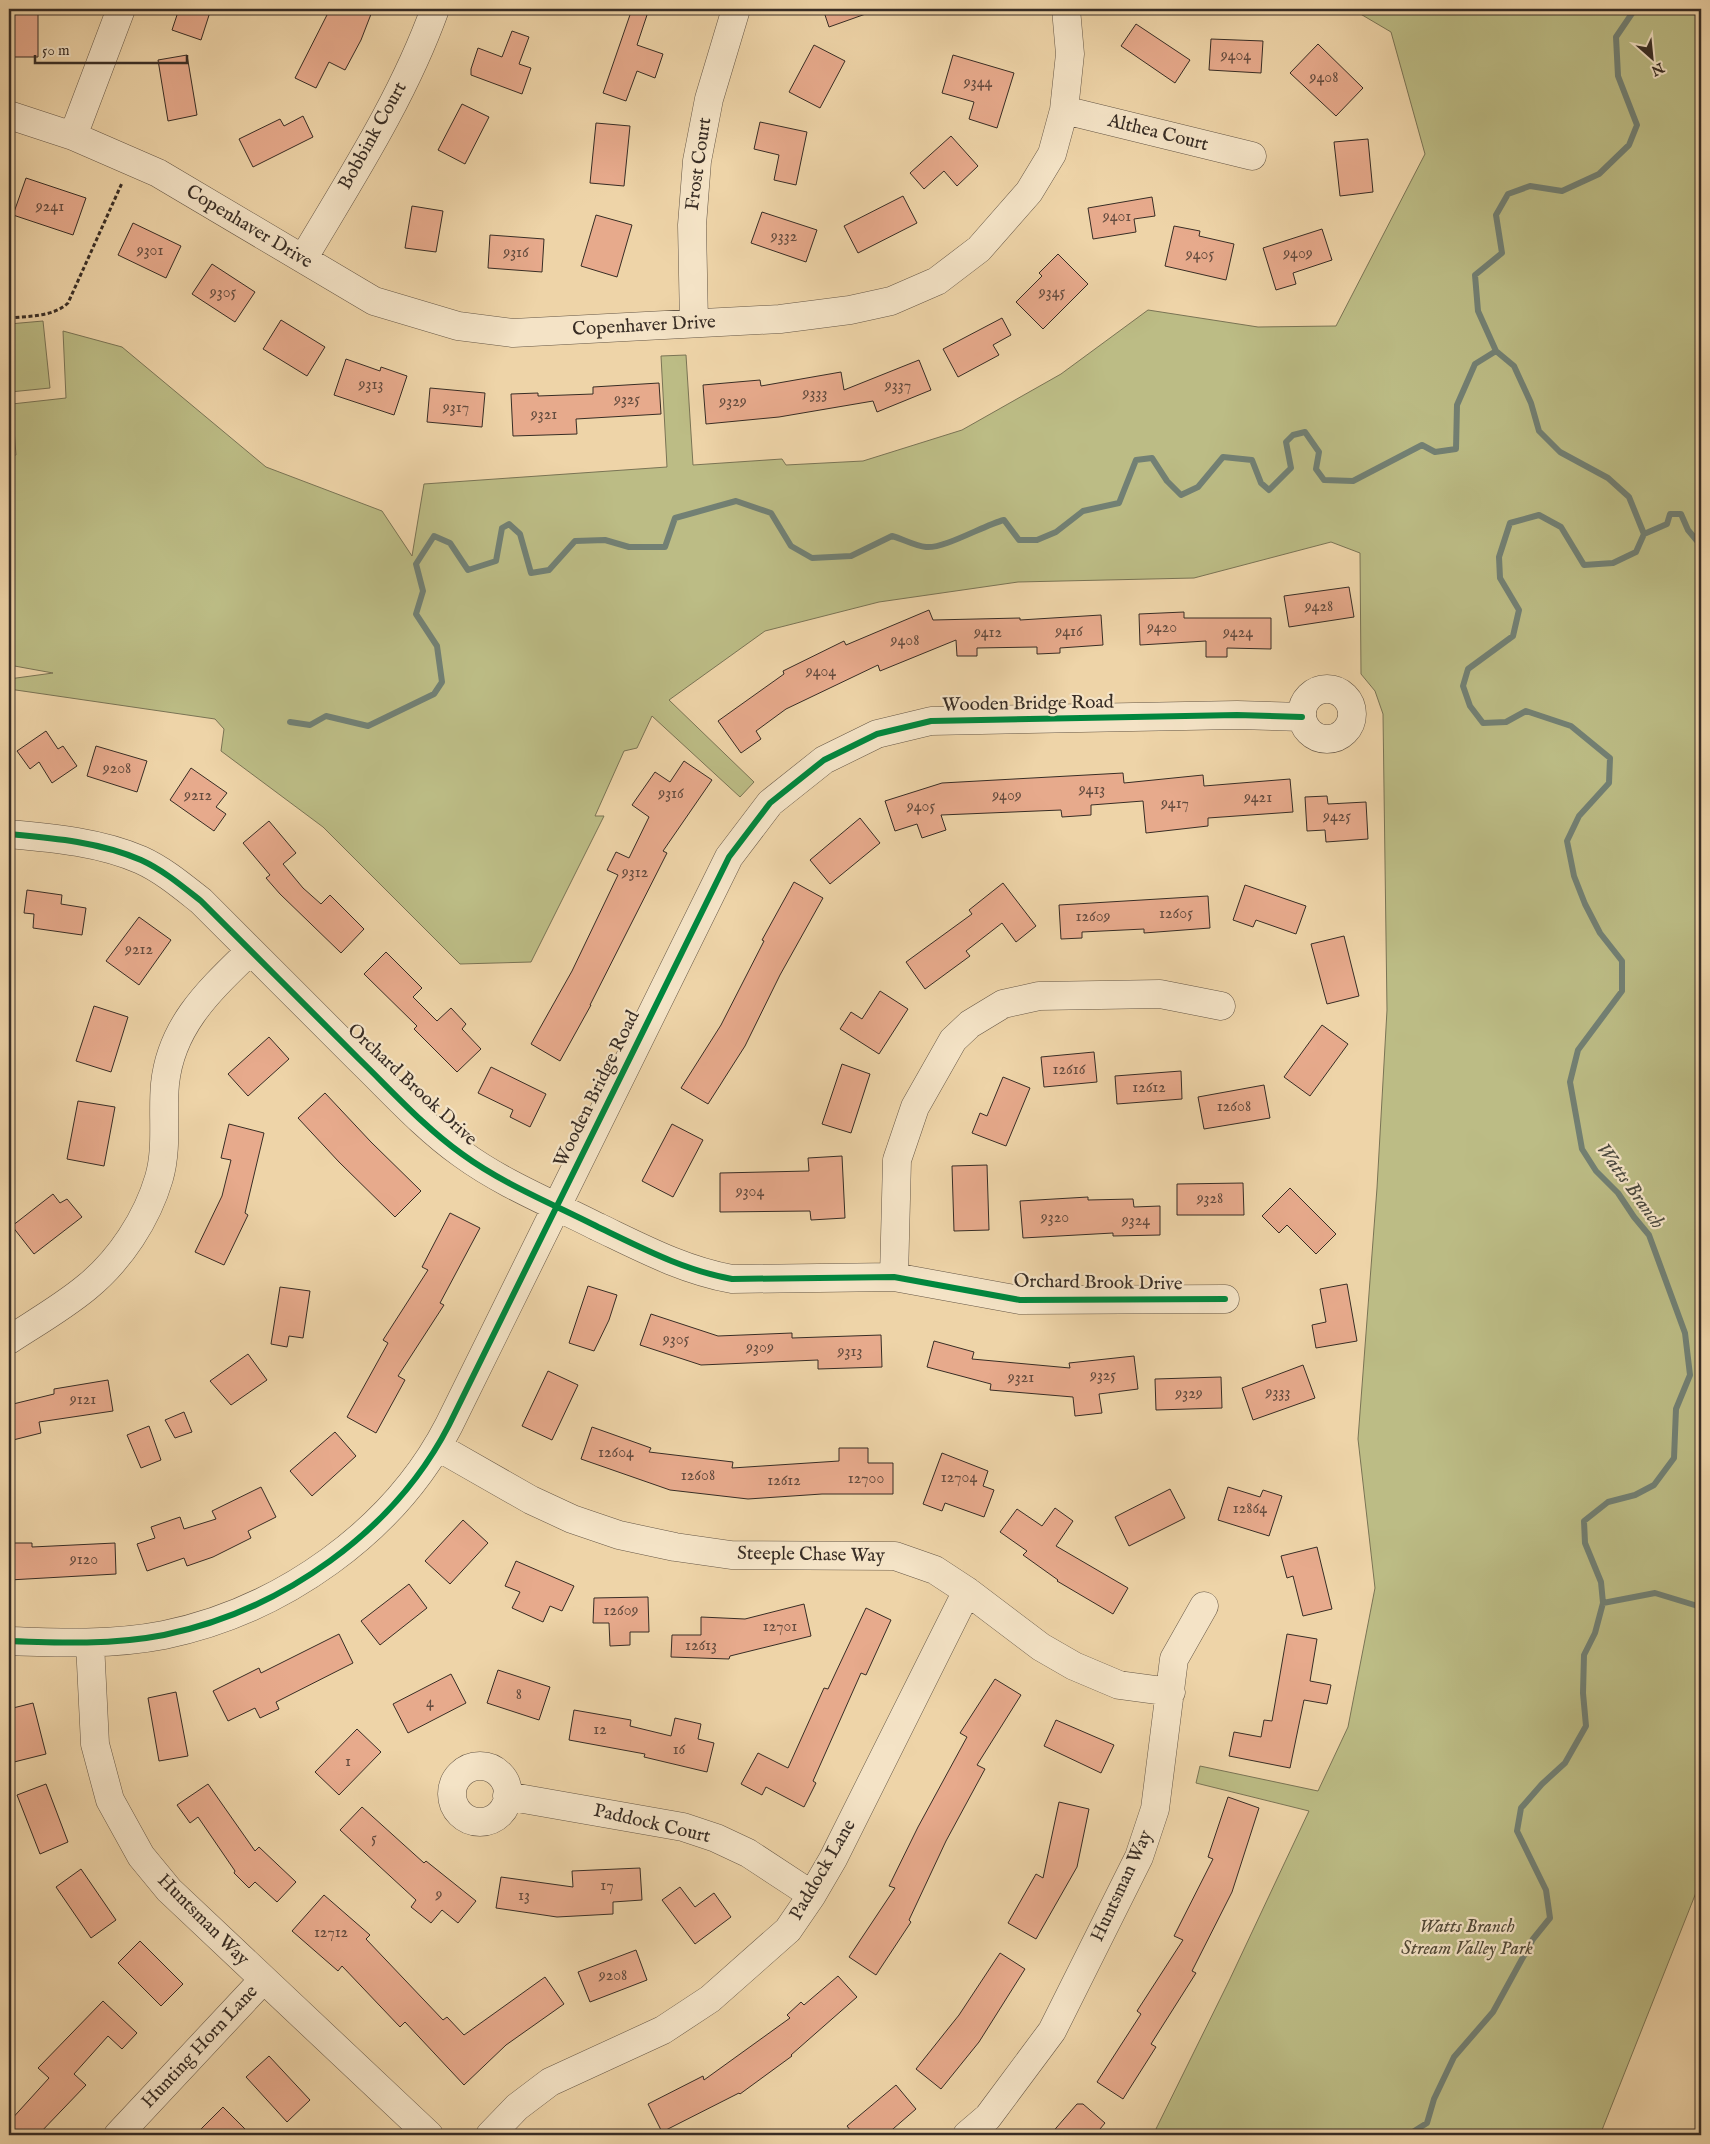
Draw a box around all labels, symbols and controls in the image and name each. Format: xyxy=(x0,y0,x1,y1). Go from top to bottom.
scale bar xyxy=(35,32,188,64)
north arrow xyxy=(1628,32,1678,82)
text: 50 m xyxy=(42,41,70,60)
house number: 9404 xyxy=(1220,46,1251,66)
text: N xyxy=(1648,57,1668,79)
house number: 9408 xyxy=(1309,68,1338,88)
house number: 9344 xyxy=(963,73,992,93)
street label: Bobbink Court xyxy=(333,77,413,194)
street label: Althea Court xyxy=(1104,109,1211,157)
street label: Frost Court xyxy=(681,116,717,212)
street label: Copenhaver Drive xyxy=(181,180,317,274)
house number: 9241 xyxy=(35,197,64,217)
house number: 9401 xyxy=(1102,207,1131,227)
house number: 9332 xyxy=(770,227,797,247)
house number: 9301 xyxy=(136,241,163,261)
house number: 9316 xyxy=(502,243,529,263)
house number: 9409 xyxy=(1282,244,1313,264)
house number: 9405 xyxy=(1185,245,1214,265)
house number: 9305 xyxy=(209,283,237,303)
house number: 9345 xyxy=(1038,283,1065,303)
street label: Copenhaver Drive xyxy=(572,310,717,342)
house number: 9313 xyxy=(358,375,383,395)
house number: 9337 xyxy=(884,376,911,396)
house number: 9333 xyxy=(802,384,827,404)
house number: 9325 xyxy=(613,390,640,410)
house number: 9329 xyxy=(718,392,747,412)
house number: 9317 xyxy=(442,398,469,418)
house number: 9321 xyxy=(530,405,557,425)
house number: 9428 xyxy=(1304,597,1333,617)
house number: 9420 xyxy=(1146,618,1177,638)
house number: 9416 xyxy=(1054,622,1083,642)
house number: 9412 xyxy=(973,623,1002,643)
house number: 9424 xyxy=(1222,623,1253,643)
house number: 9408 xyxy=(890,631,919,651)
house number: 9404 xyxy=(805,662,836,682)
street label: Wooden Bridge Road xyxy=(942,690,1115,717)
house number: 9208 xyxy=(102,759,131,779)
house number: 9413 xyxy=(1078,780,1105,800)
house number: 9316 xyxy=(657,784,684,804)
house number: 9212 xyxy=(183,786,212,806)
house number: 9409 xyxy=(991,786,1022,806)
house number: 9421 xyxy=(1243,788,1272,808)
house number: 9417 xyxy=(1160,794,1189,814)
house number: 9405 xyxy=(906,797,935,817)
house number: 9425 xyxy=(1322,807,1351,827)
house number: 9312 xyxy=(621,863,648,883)
house number: 12605 xyxy=(1159,904,1193,924)
house number: 12609 xyxy=(1075,907,1111,927)
house number: 9212 xyxy=(124,940,153,960)
street label: Wooden Bridge Road xyxy=(549,1006,646,1171)
street label: Orchard Brook Drive xyxy=(342,1019,482,1152)
house number: 12616 xyxy=(1053,1060,1086,1080)
house number: 12612 xyxy=(1132,1078,1166,1098)
house number: 12608 xyxy=(1217,1097,1251,1117)
water label: Watts Branch xyxy=(1590,1138,1670,1234)
house number: 9304 xyxy=(735,1182,764,1202)
house number: 9328 xyxy=(1196,1189,1223,1209)
house number: 9320 xyxy=(1040,1208,1069,1228)
house number: 9324 xyxy=(1121,1211,1150,1231)
street label: Orchard Brook Drive xyxy=(1013,1270,1183,1296)
house number: 9305 xyxy=(662,1330,690,1350)
house number: 9309 xyxy=(745,1338,774,1358)
house number: 9313 xyxy=(837,1342,862,1362)
house number: 9325 xyxy=(1089,1366,1116,1386)
house number: 9321 xyxy=(1007,1368,1034,1388)
house number: 9333 xyxy=(1265,1383,1290,1403)
house number: 9329 xyxy=(1174,1384,1203,1404)
house number: 9121 xyxy=(69,1390,96,1410)
house number: 12604 xyxy=(598,1443,634,1463)
house number: 12608 xyxy=(681,1466,715,1486)
house number: 12704 xyxy=(941,1468,977,1488)
house number: 12700 xyxy=(848,1469,884,1489)
house number: 12612 xyxy=(767,1471,801,1491)
house number: 12864 xyxy=(1233,1499,1267,1519)
street label: Steeple Chase Way xyxy=(737,1542,886,1568)
house number: 9120 xyxy=(69,1550,98,1570)
house number: 12609 xyxy=(603,1601,639,1621)
house number: 12701 xyxy=(763,1617,797,1637)
house number: 12613 xyxy=(685,1636,717,1656)
house number: 8 xyxy=(516,1685,522,1705)
house number: 4 xyxy=(426,1693,434,1713)
house number: 12 xyxy=(593,1720,607,1740)
house number: 16 xyxy=(673,1740,686,1760)
house number: 1 xyxy=(345,1752,351,1772)
street label: Paddock Court xyxy=(591,1799,713,1849)
street label: Paddock Lane xyxy=(784,1815,862,1925)
street label: Huntsman Way xyxy=(1086,1826,1159,1946)
house number: 5 xyxy=(371,1829,377,1849)
street label: Huntsman Way xyxy=(152,1869,255,1972)
house number: 17 xyxy=(600,1876,614,1896)
house number: 9 xyxy=(435,1885,443,1905)
house number: 13 xyxy=(518,1886,530,1906)
park label: Watts Branch Stream Valley Park xyxy=(1401,1915,1533,1961)
house number: 12712 xyxy=(314,1923,348,1943)
house number: 9208 xyxy=(598,1966,627,1986)
street label: Hunting Horn Lane xyxy=(137,1980,264,2114)

